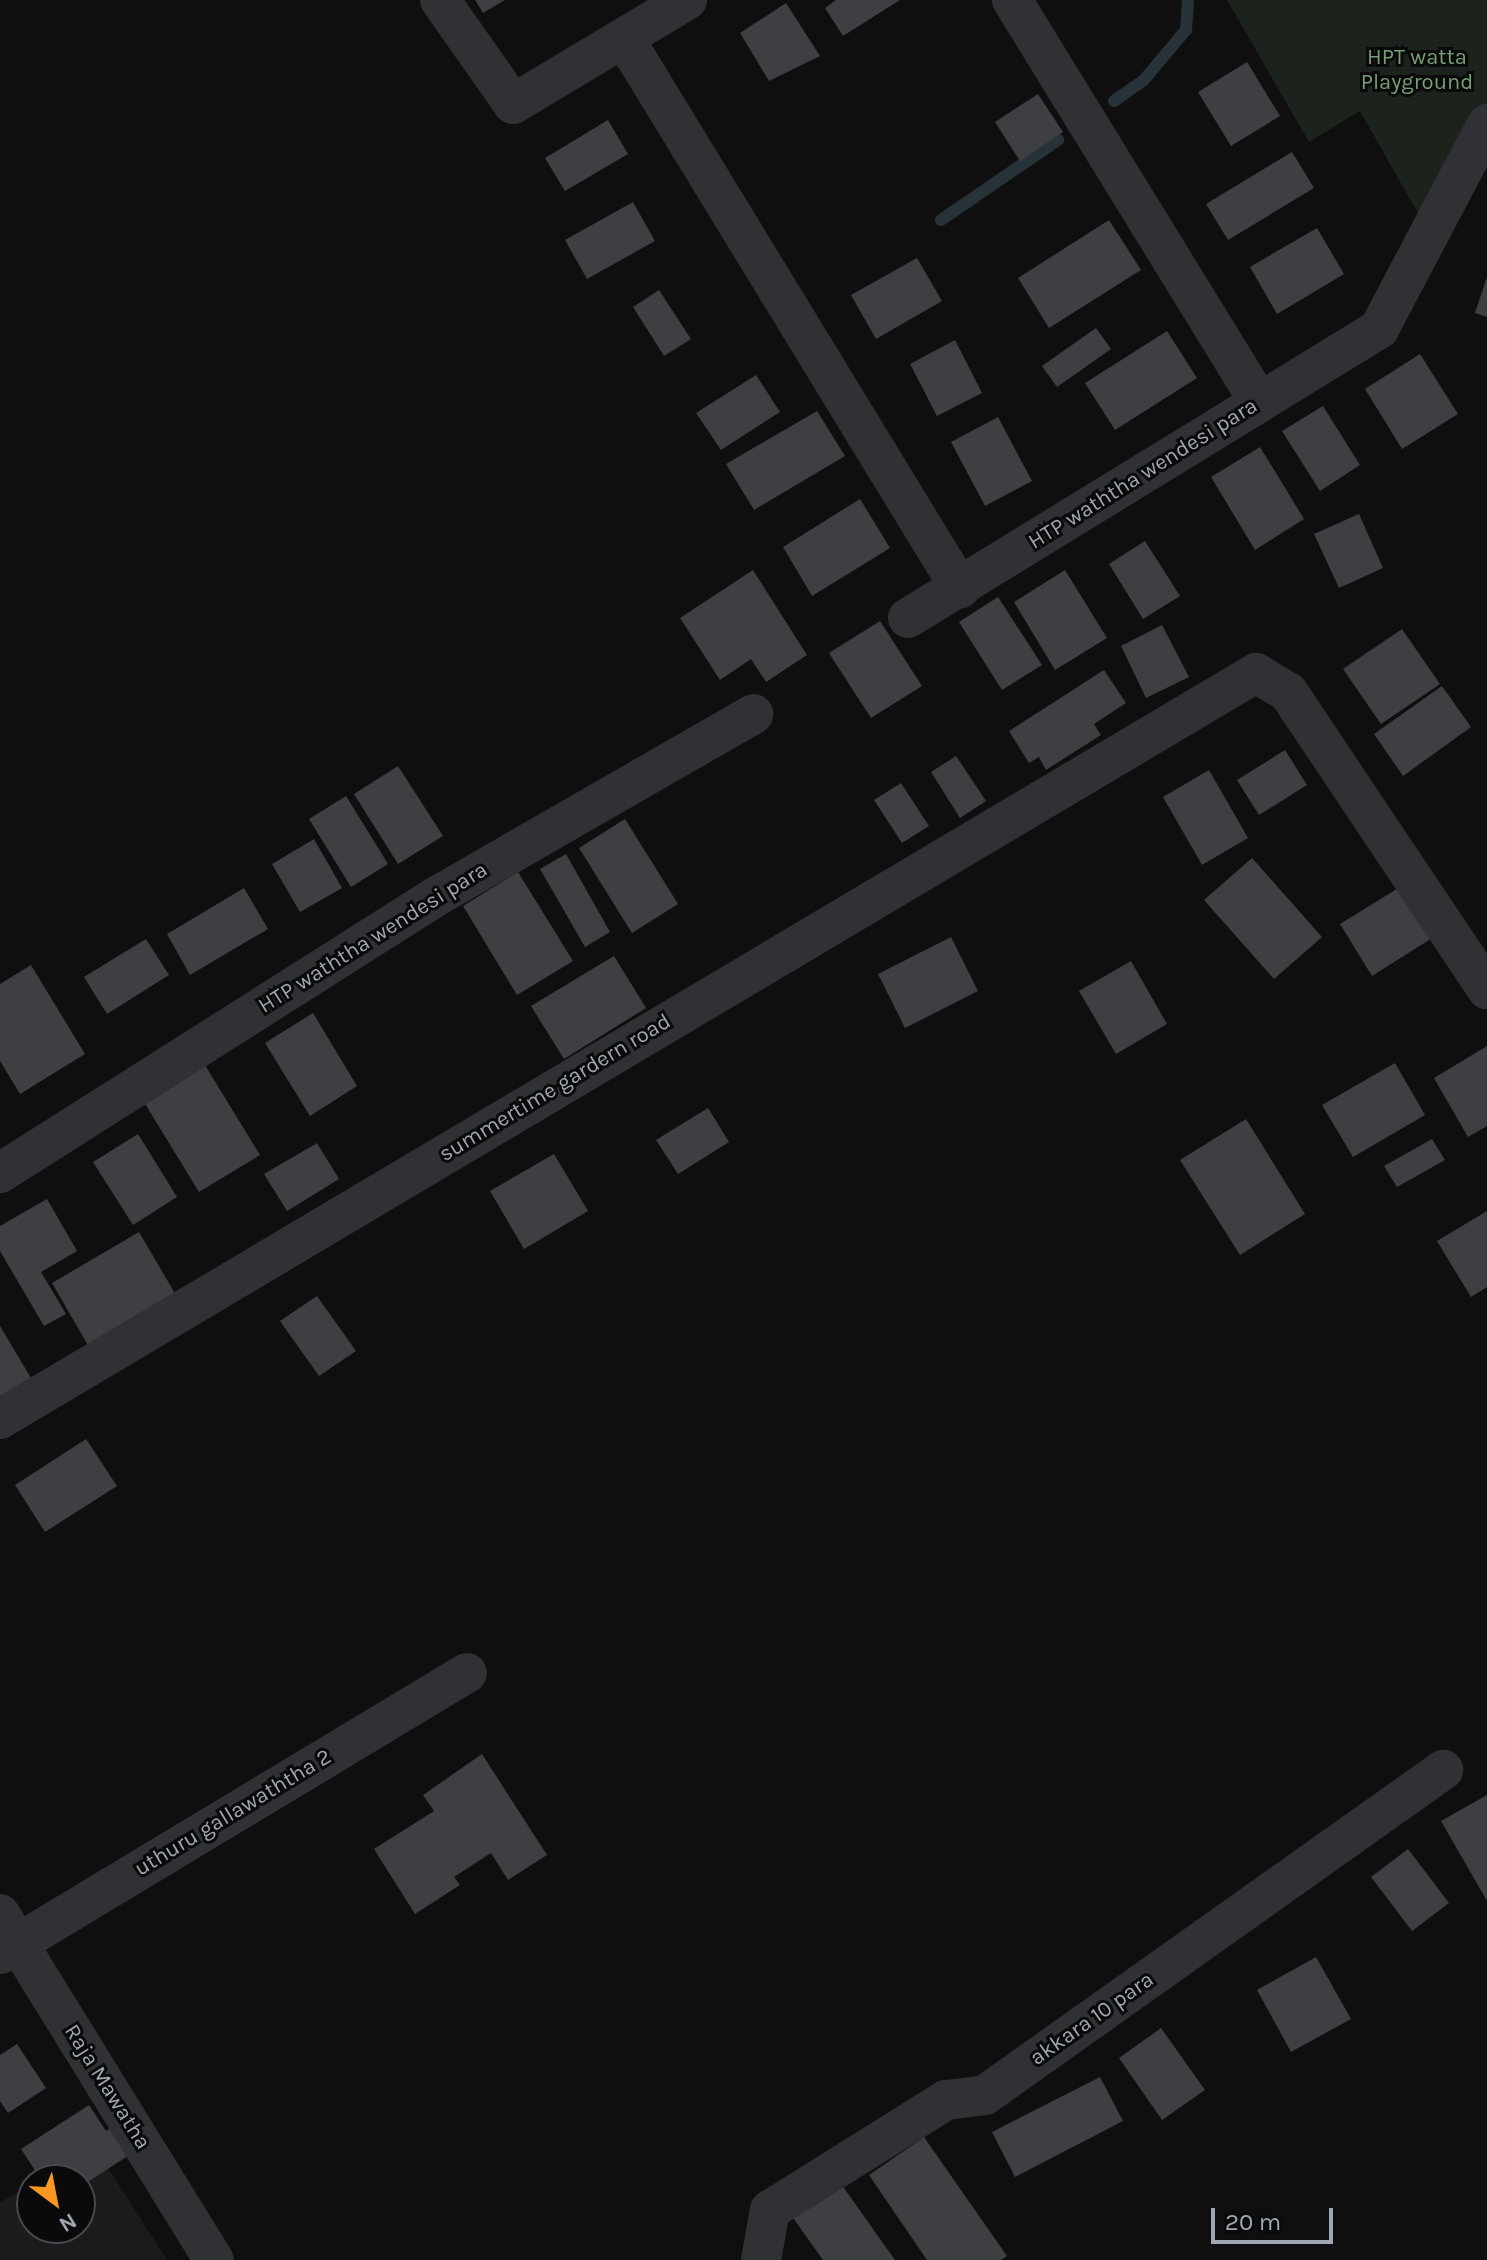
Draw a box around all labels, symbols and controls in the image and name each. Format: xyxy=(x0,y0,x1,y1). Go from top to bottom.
park label: HPT watta Playground xyxy=(1361,44,1473,96)
street label: HTP waththa wendesi para xyxy=(1024,393,1262,555)
street label: HTP waththa wendesi para xyxy=(254,857,492,1019)
street label: summertime gardern road xyxy=(434,1008,676,1168)
street label: uthuru gallawaththa 2 xyxy=(130,1744,336,1882)
street label: akkara 10 para xyxy=(1025,1967,1159,2071)
street label: Raja Mawatha xyxy=(58,2020,156,2154)
north arrow xyxy=(16,2164,96,2244)
scale bar xyxy=(1215,2192,1337,2242)
text: N xyxy=(54,2207,81,2238)
text: 20 m xyxy=(1225,2208,1281,2236)

